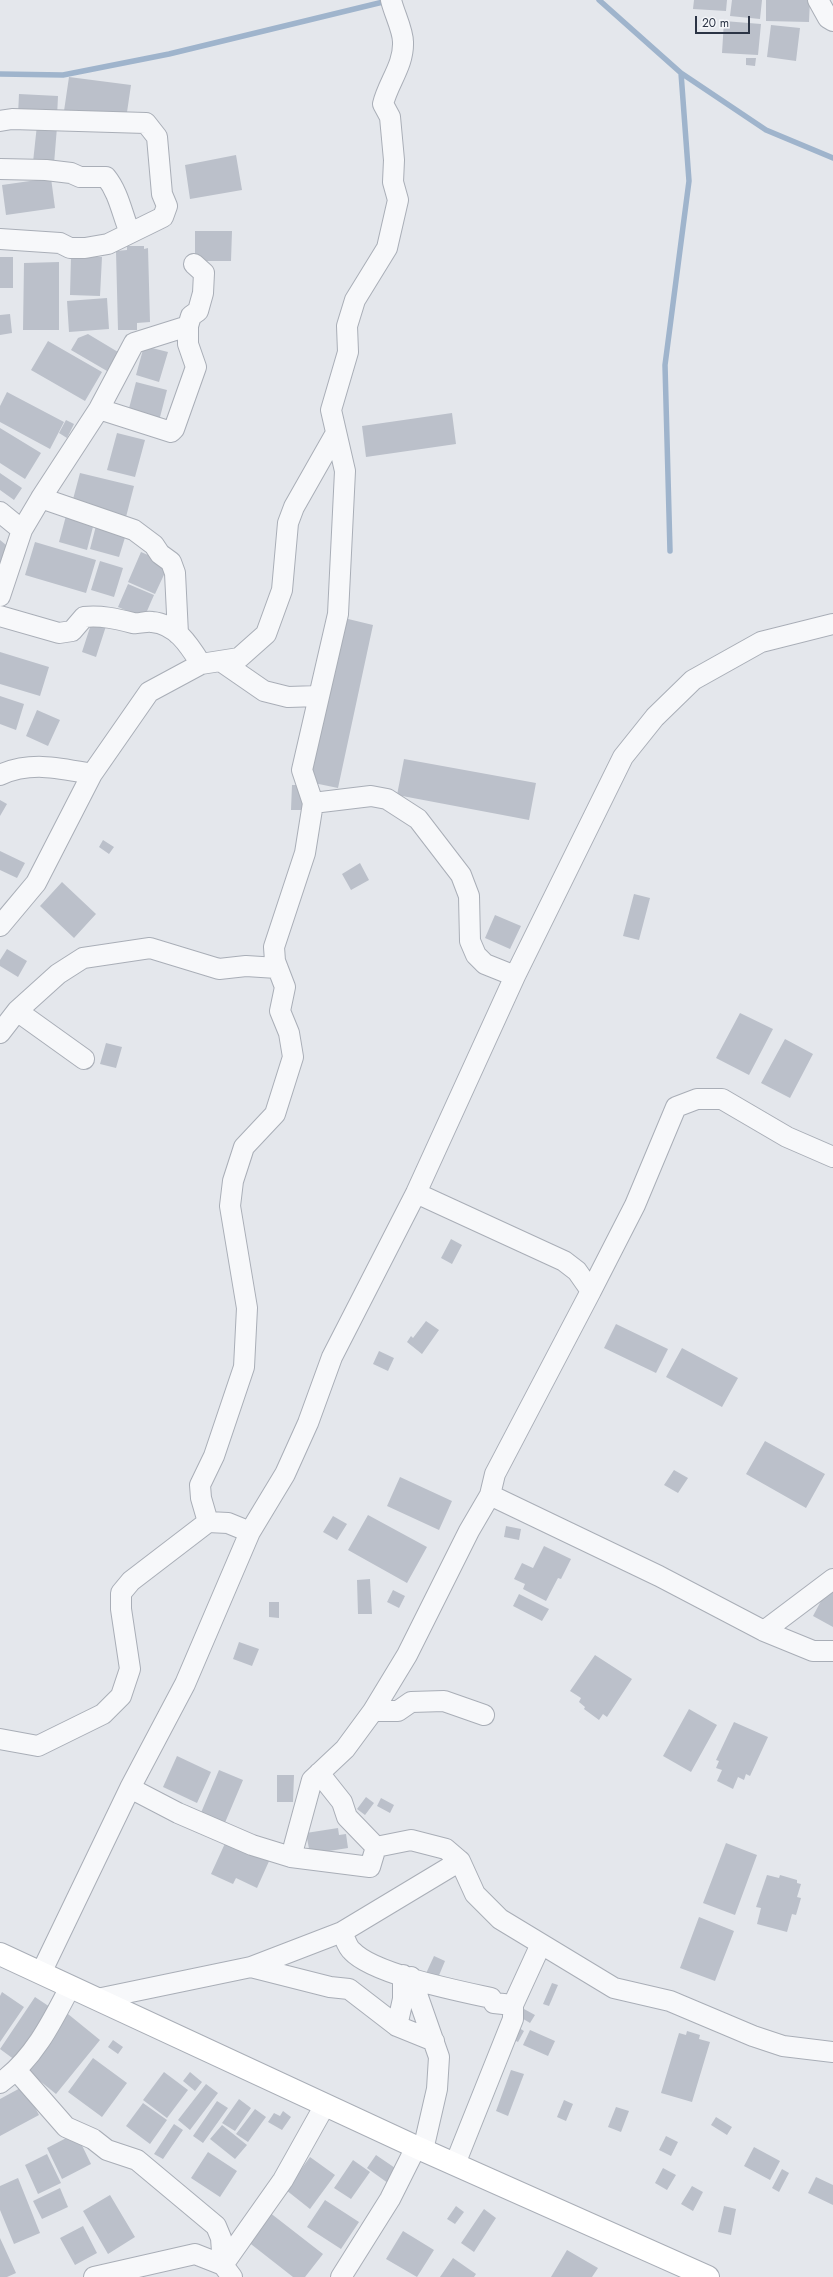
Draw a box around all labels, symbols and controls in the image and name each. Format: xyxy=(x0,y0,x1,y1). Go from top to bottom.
scale bar xyxy=(697,8,752,34)
text: 20 m xyxy=(702,14,729,32)

